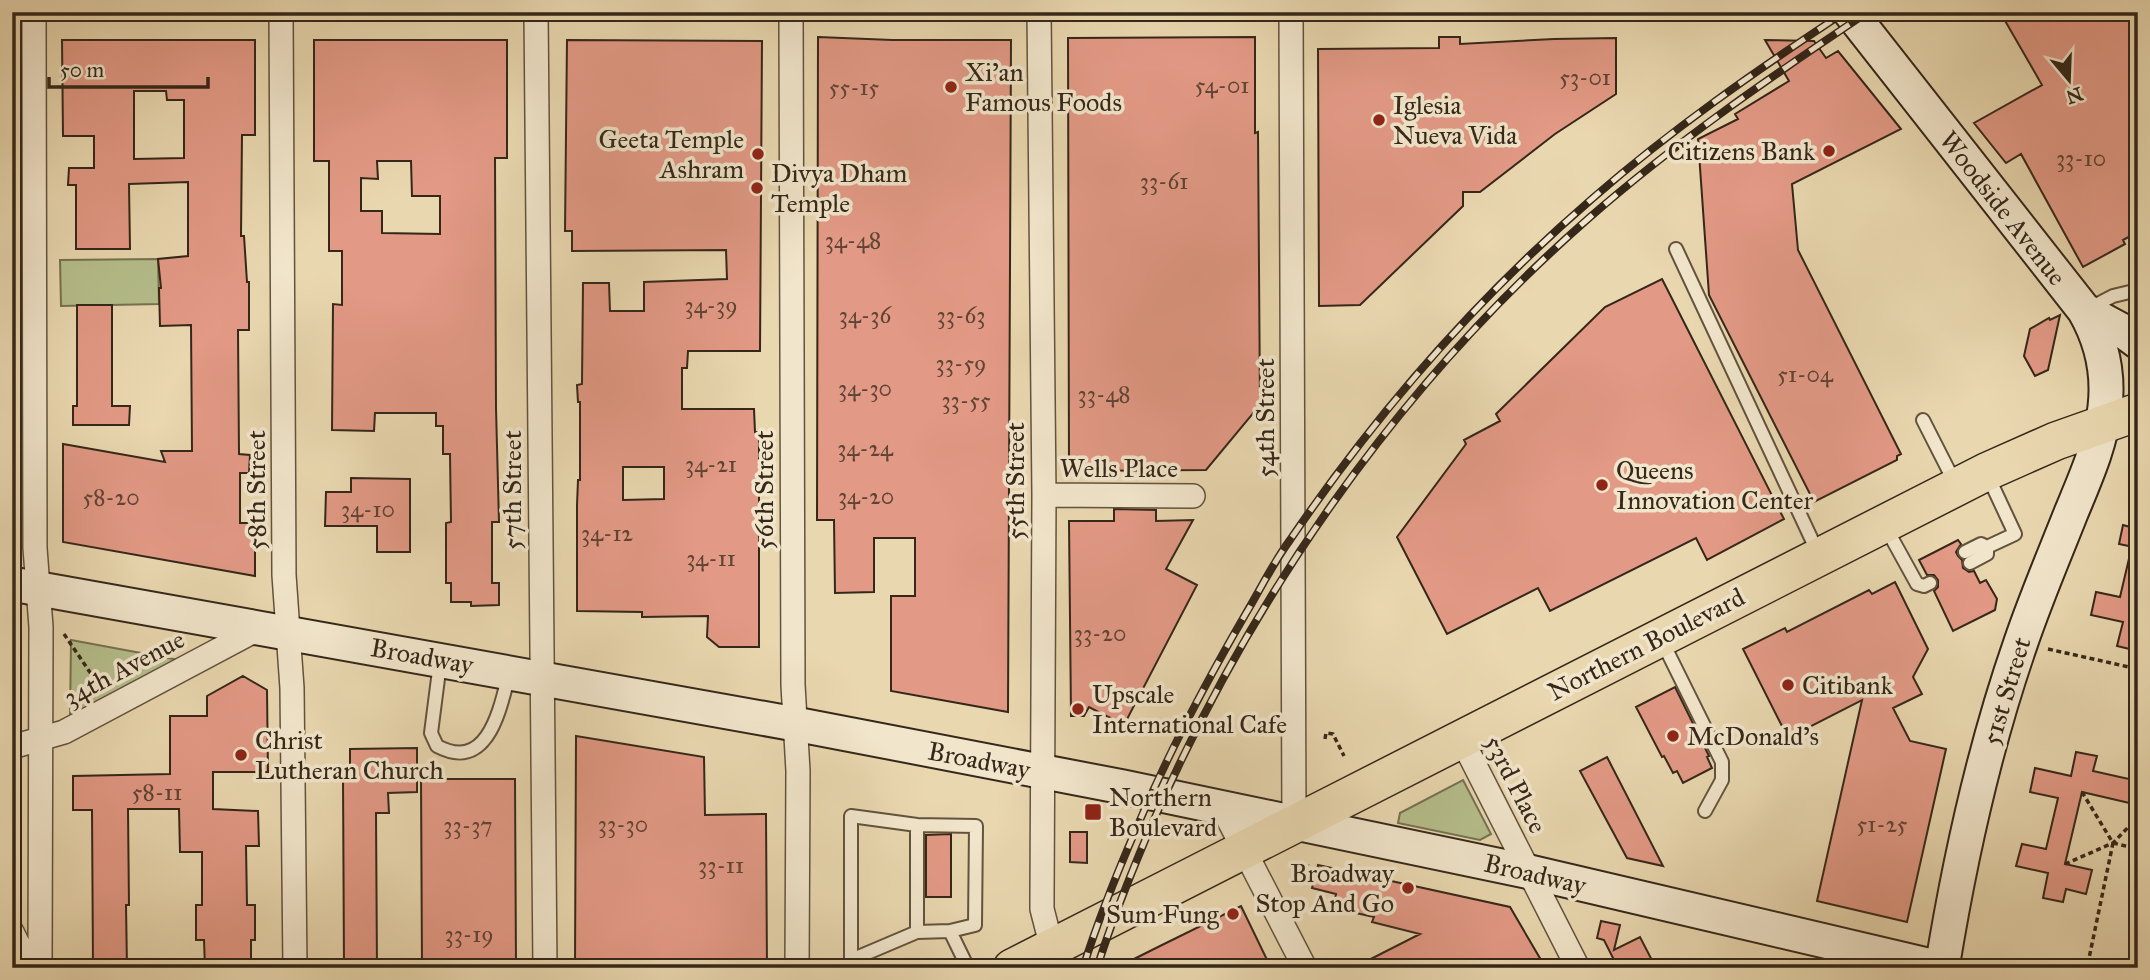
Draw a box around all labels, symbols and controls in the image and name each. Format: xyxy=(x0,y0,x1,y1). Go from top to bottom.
scale bar xyxy=(49,46,208,90)
north arrow xyxy=(2035,46,2104,116)
place label: Xi'an Famous Foods xyxy=(965,56,1122,118)
text: 50 m xyxy=(60,57,105,83)
house number: 53-01 xyxy=(1559,63,1611,91)
house number: 54-01 xyxy=(1195,71,1249,99)
house number: 55-15 xyxy=(829,73,880,101)
marker: Xi'an Famous Foods xyxy=(943,79,959,95)
text: N xyxy=(2063,82,2086,109)
place label: Iglesia Nueva Vida xyxy=(1393,89,1517,151)
marker: Iglesia Nueva Vida xyxy=(1371,112,1387,128)
place label: Geeta Temple Ashram xyxy=(599,123,744,185)
street label: Woodside Avenue xyxy=(1933,124,2073,292)
place label: Citizens Bank xyxy=(1668,135,1816,167)
marker: Citizens Bank xyxy=(1821,143,1837,159)
house number: 33-10 xyxy=(2056,144,2106,172)
marker: Geeta Temple Ashram xyxy=(750,146,766,162)
place label: Divya Dham Temple xyxy=(771,157,907,219)
house number: 33-61 xyxy=(1140,167,1188,195)
marker: Divya Dham Temple xyxy=(749,180,765,196)
house number: 34-48 xyxy=(825,226,881,254)
house number: 34-39 xyxy=(684,291,738,319)
house number: 34-36 xyxy=(839,301,892,329)
house number: 33-63 xyxy=(937,301,985,329)
house number: 33-59 xyxy=(936,349,986,377)
street label: 54th Street xyxy=(1249,358,1281,478)
house number: 51-04 xyxy=(1777,360,1834,388)
house number: 34-30 xyxy=(838,374,892,402)
house number: 33-48 xyxy=(1078,380,1130,408)
house number: 33-55 xyxy=(941,386,991,414)
street label: 55th Street xyxy=(999,422,1031,540)
street label: 58th Street xyxy=(240,430,272,550)
street label: 57th Street xyxy=(496,430,528,550)
street label: 56th Street xyxy=(748,430,780,550)
house number: 34-24 xyxy=(837,434,894,462)
house number: 34-21 xyxy=(685,450,737,478)
street label: Wells Place xyxy=(1060,452,1178,484)
place label: Queens Innovation Center xyxy=(1616,454,1813,516)
marker: Queens Innovation Center xyxy=(1594,477,1610,493)
house number: 34-20 xyxy=(838,482,894,510)
house number: 58-20 xyxy=(82,483,140,511)
house number: 34-10 xyxy=(341,495,395,523)
house number: 34-12 xyxy=(581,519,634,547)
house number: 34-11 xyxy=(686,544,736,572)
street label: Northern Boulevard xyxy=(1542,581,1750,707)
house number: 33-20 xyxy=(1074,619,1126,647)
street label: 34th Avenue xyxy=(58,623,190,713)
street label: Broadway xyxy=(368,631,477,681)
street label: 51st Street xyxy=(1974,633,2038,749)
place label: Citibank xyxy=(1802,669,1894,701)
marker: Citibank xyxy=(1780,677,1796,693)
place label: Upscale International Cafe xyxy=(1092,678,1287,740)
marker: Upscale International Cafe xyxy=(1070,701,1086,717)
place label: McDonald's xyxy=(1687,720,1819,752)
place label: Christ Lutheran Church xyxy=(255,724,444,786)
marker: McDonald's xyxy=(1665,728,1681,744)
street label: 53rd Place xyxy=(1478,730,1554,838)
street label: Broadway xyxy=(925,734,1034,786)
marker: Christ Lutheran Church xyxy=(233,747,249,763)
house number: 58-11 xyxy=(132,778,182,806)
place label: Northern Boulevard xyxy=(1109,781,1217,843)
marker: Northern Boulevard xyxy=(1083,802,1103,822)
house number: 33-30 xyxy=(598,810,648,838)
house number: 51-25 xyxy=(1856,810,1908,838)
house number: 33-37 xyxy=(443,811,493,839)
street label: Broadway xyxy=(1481,847,1590,901)
house number: 33-11 xyxy=(698,851,744,879)
place label: Broadway Stop And Go xyxy=(1255,857,1395,919)
marker: Broadway Stop And Go xyxy=(1400,880,1416,896)
place label: Sum Fung xyxy=(1106,898,1220,930)
marker: Sum Fung xyxy=(1225,906,1241,922)
house number: 33-19 xyxy=(444,920,494,948)

